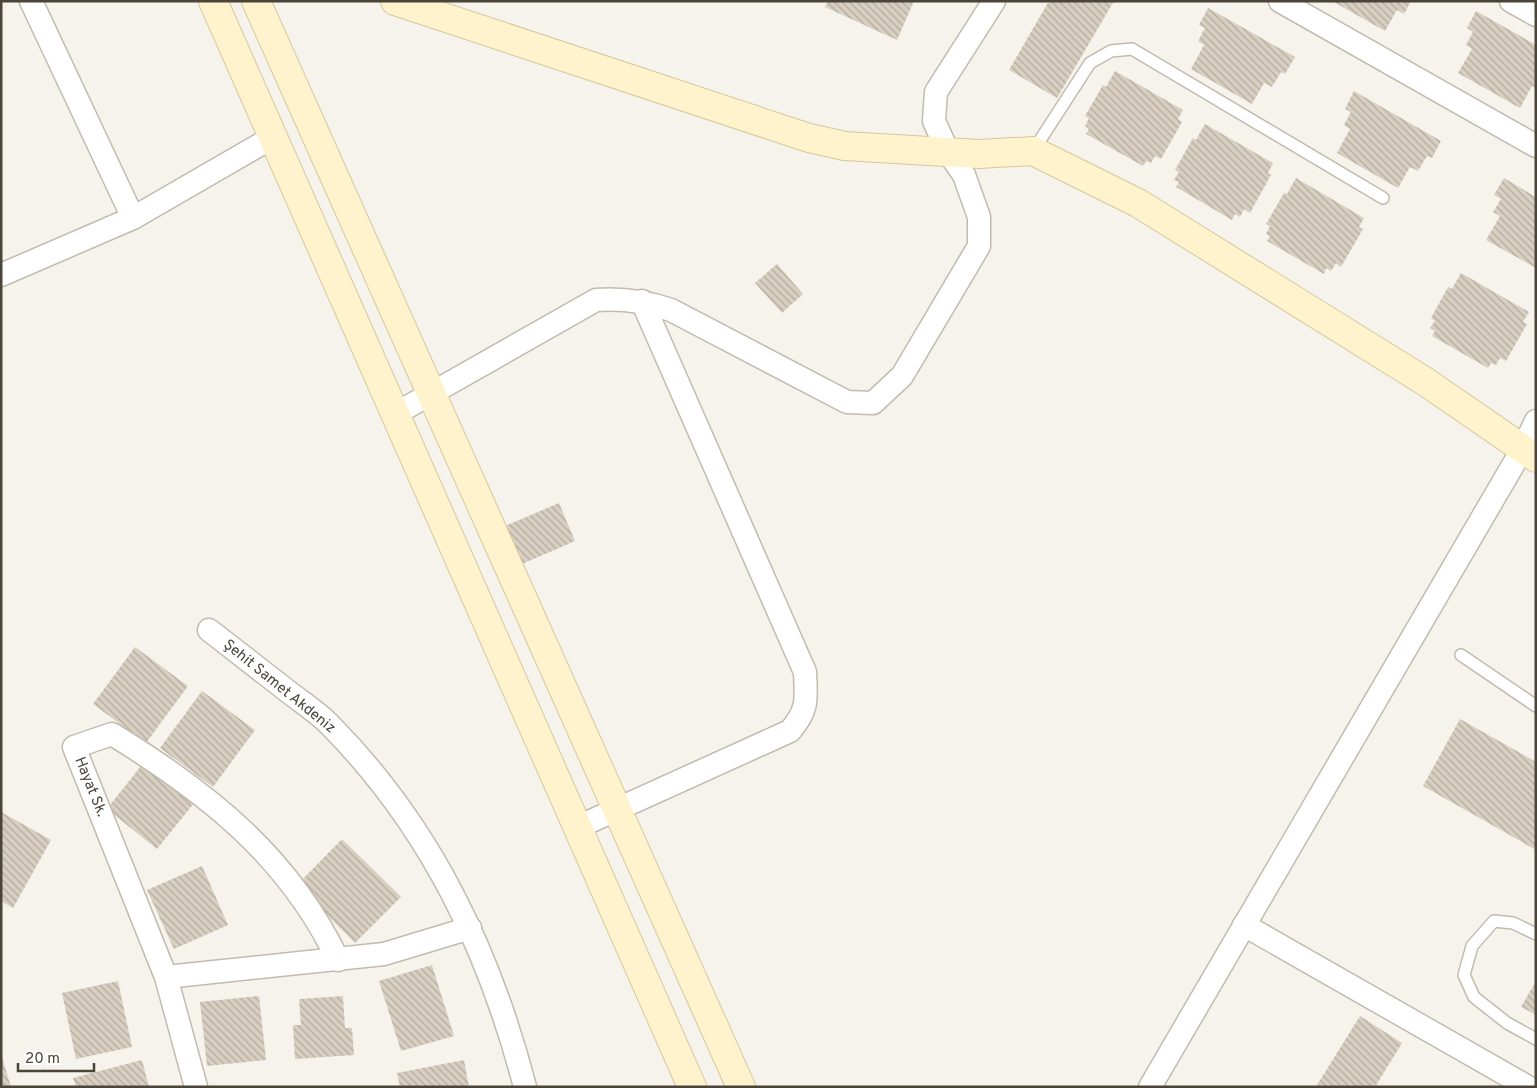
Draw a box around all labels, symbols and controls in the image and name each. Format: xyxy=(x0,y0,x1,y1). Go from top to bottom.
street label: Şehit Samet Akdeniz xyxy=(219,636,339,738)
street label: Hayat Sk. xyxy=(69,754,111,820)
scale bar xyxy=(18,1040,94,1072)
text: 20 m xyxy=(25,1050,60,1069)

